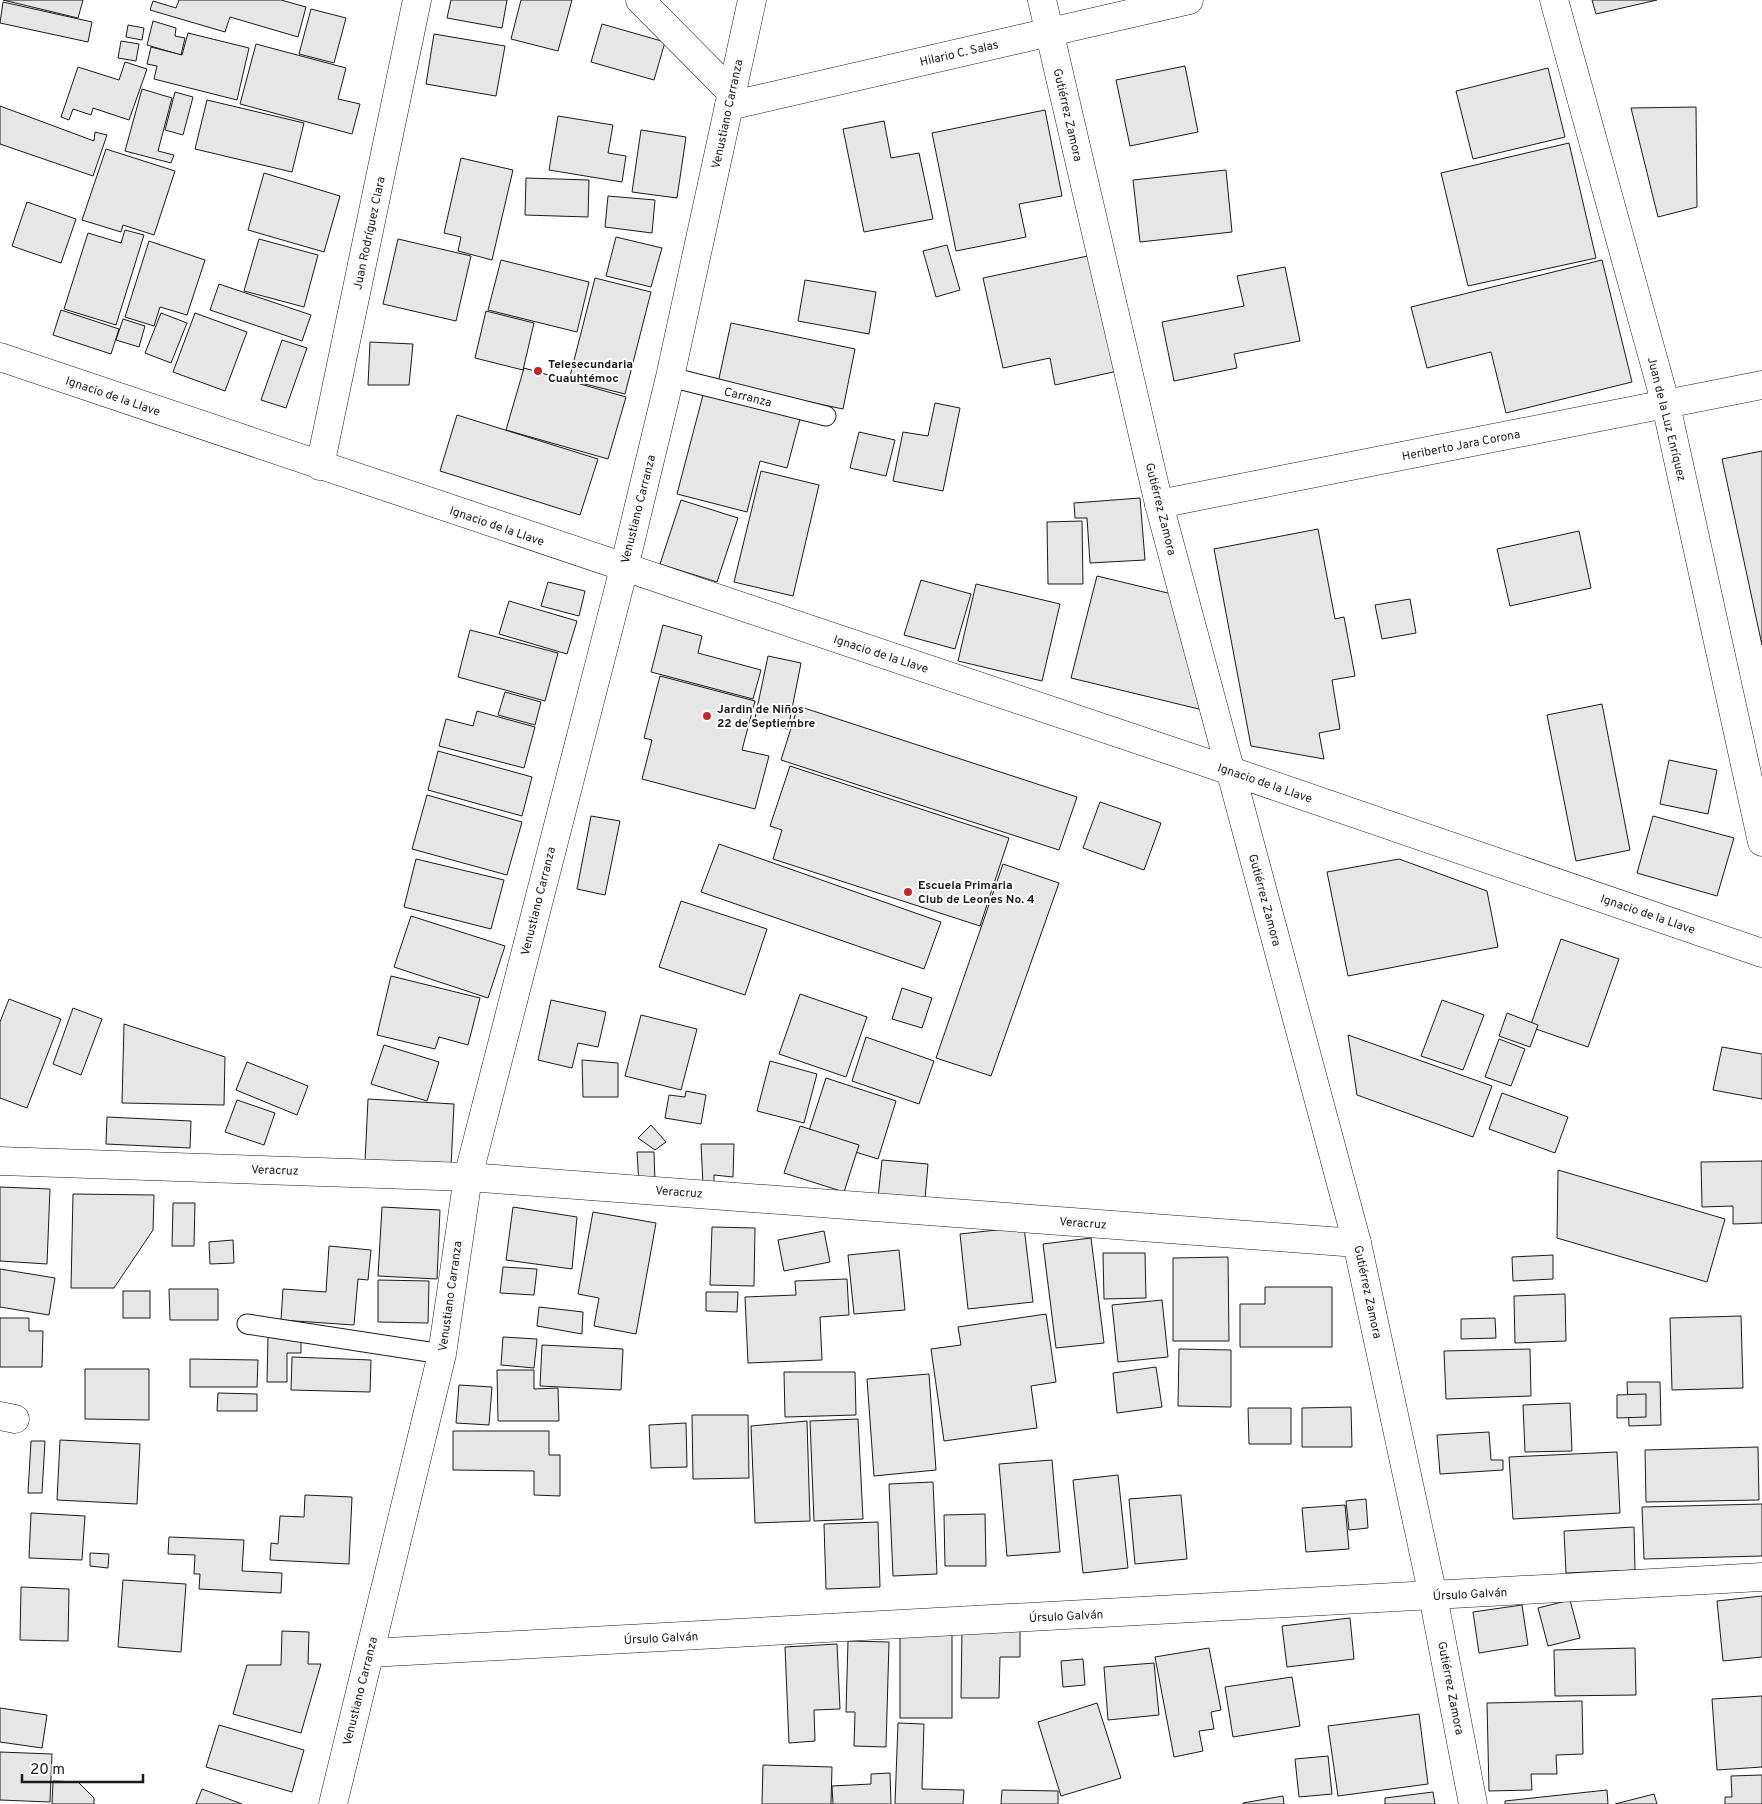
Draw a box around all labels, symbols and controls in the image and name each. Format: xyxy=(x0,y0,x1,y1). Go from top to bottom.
street label: Hilario C. Salas xyxy=(918,37,1000,71)
street label: Venustiano Carranza xyxy=(709,58,747,170)
street label: Gutiérrez Zamora xyxy=(1049,67,1086,163)
street label: Juan Rodríguez Clara xyxy=(350,175,390,291)
street label: Juan de la Luz Enríquez xyxy=(1643,355,1689,483)
place label: Telesecundaria Cuauhtémoc xyxy=(548,357,633,387)
marker: Telesecundaria Cuauhtémoc xyxy=(532,365,544,377)
street label: Ignacio de la Llave xyxy=(63,373,162,421)
street label: Carranza xyxy=(722,384,773,412)
street label: Heriberto Jara Corona xyxy=(1401,427,1522,465)
street label: Venustiano Carranza xyxy=(618,453,660,565)
street label: Gutiérrez Zamora xyxy=(1141,461,1179,557)
street label: Ignacio de la Llave xyxy=(447,503,546,551)
street label: Ignacio de la Llave xyxy=(831,632,930,678)
place label: Jardin de Niños 22 de Septiembre xyxy=(717,702,816,732)
marker: Jardin de Niños 22 de Septiembre xyxy=(701,710,713,722)
street label: Ignacio de la Llave xyxy=(1215,760,1314,808)
street label: Venustiano Carranza xyxy=(518,845,560,957)
street label: Gutiérrez Zamora xyxy=(1244,852,1284,948)
place label: Escuela Primaria Club de Leones No. 4 xyxy=(918,878,1035,908)
marker: Escuela Primaria Club de Leones No. 4 xyxy=(902,886,914,898)
street label: Ignacio de la Llave xyxy=(1598,891,1697,939)
street label: Veracruz xyxy=(251,1162,299,1180)
street label: Veracruz xyxy=(655,1183,703,1203)
street label: Veracruz xyxy=(1059,1214,1107,1234)
street label: Venustiano Carranza xyxy=(435,1240,467,1352)
street label: Gutiérrez Zamora xyxy=(1349,1244,1385,1340)
street label: Úrsulo Galván xyxy=(1432,1585,1508,1605)
street label: Úrsulo Galván xyxy=(1028,1607,1104,1627)
street label: Úrsulo Galván xyxy=(623,1629,699,1649)
street label: Venustiano Carranza xyxy=(340,1635,382,1747)
street label: Gutiérrez Zamora xyxy=(1433,1640,1467,1736)
scale bar xyxy=(22,1752,144,1784)
text: 20 m xyxy=(30,1761,65,1780)

